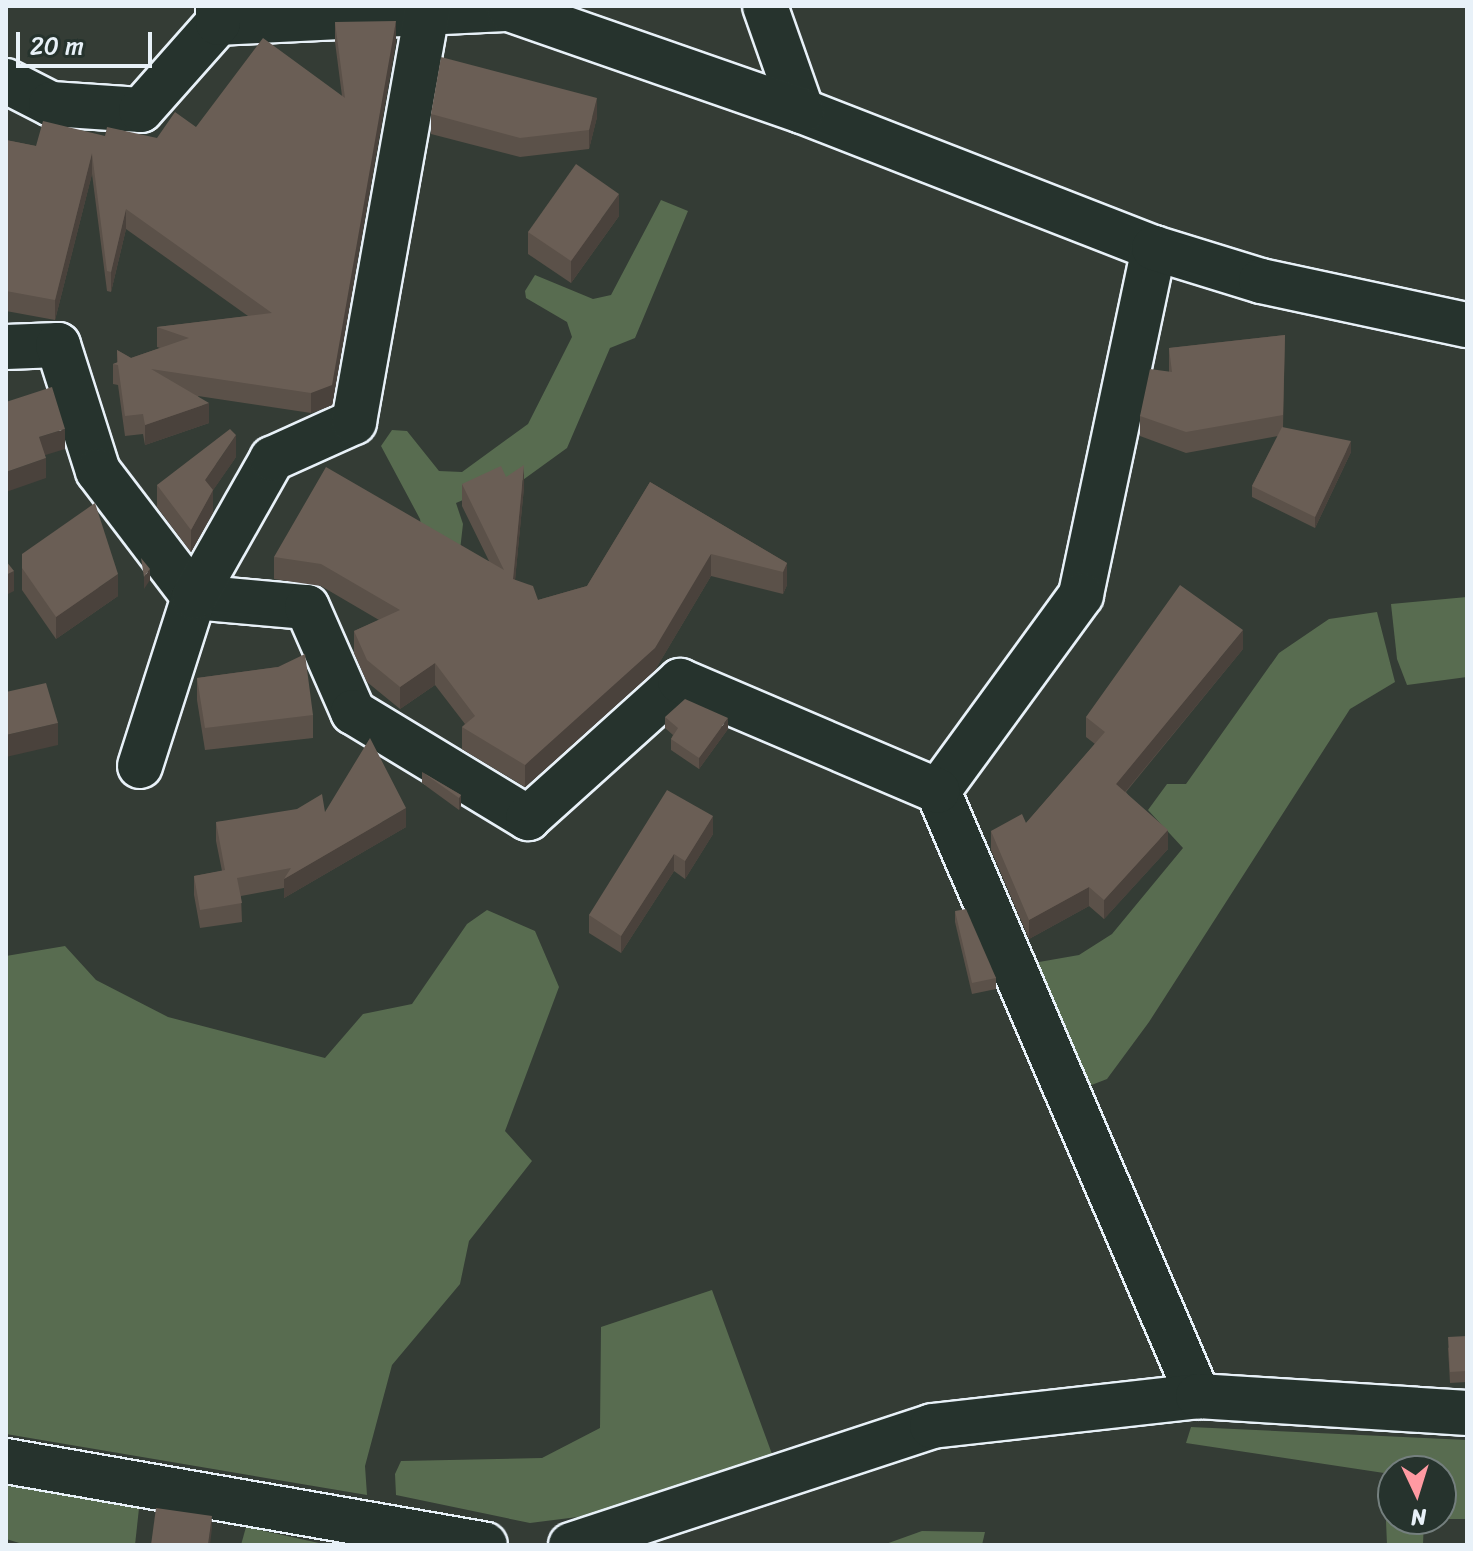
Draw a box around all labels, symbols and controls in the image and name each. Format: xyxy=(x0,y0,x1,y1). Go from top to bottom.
scale bar xyxy=(20,16,156,66)
text: 20 m xyxy=(30,25,84,67)
north arrow xyxy=(1377,1455,1457,1535)
text: N xyxy=(1410,1497,1428,1537)

